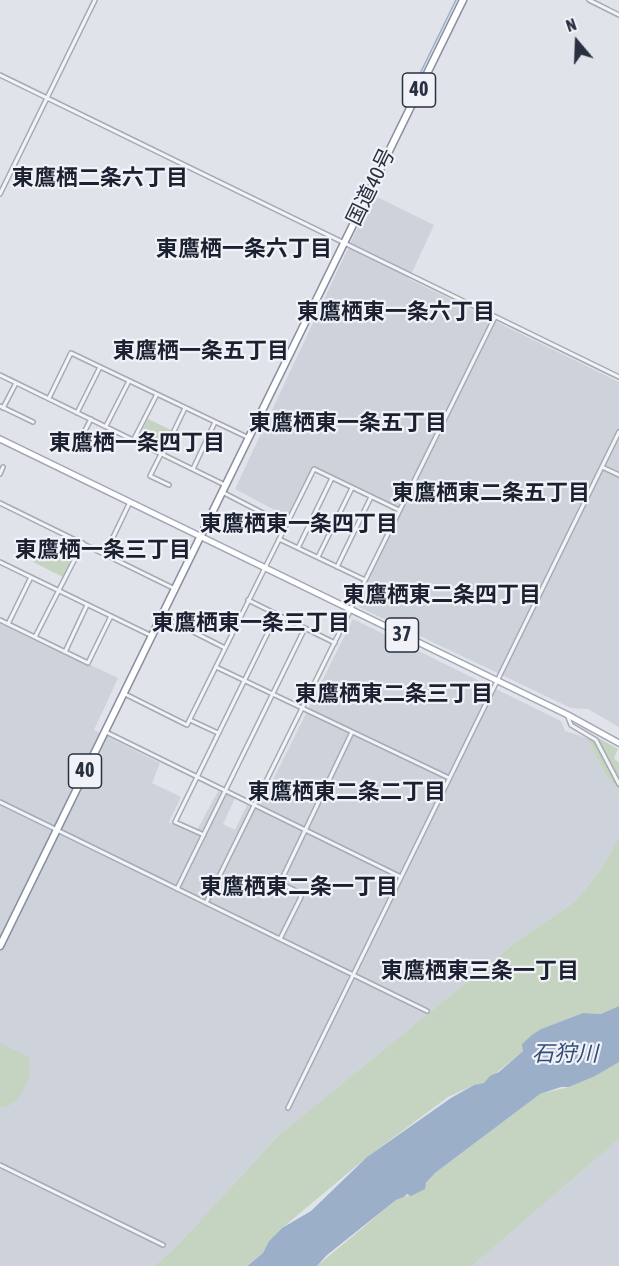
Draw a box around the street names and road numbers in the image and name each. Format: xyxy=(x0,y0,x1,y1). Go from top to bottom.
road number: 40 xyxy=(402,73,436,107)
street label: 国道40号 xyxy=(342,144,400,230)
road number: 37 xyxy=(386,618,418,652)
road number: 40 xyxy=(68,754,101,788)

